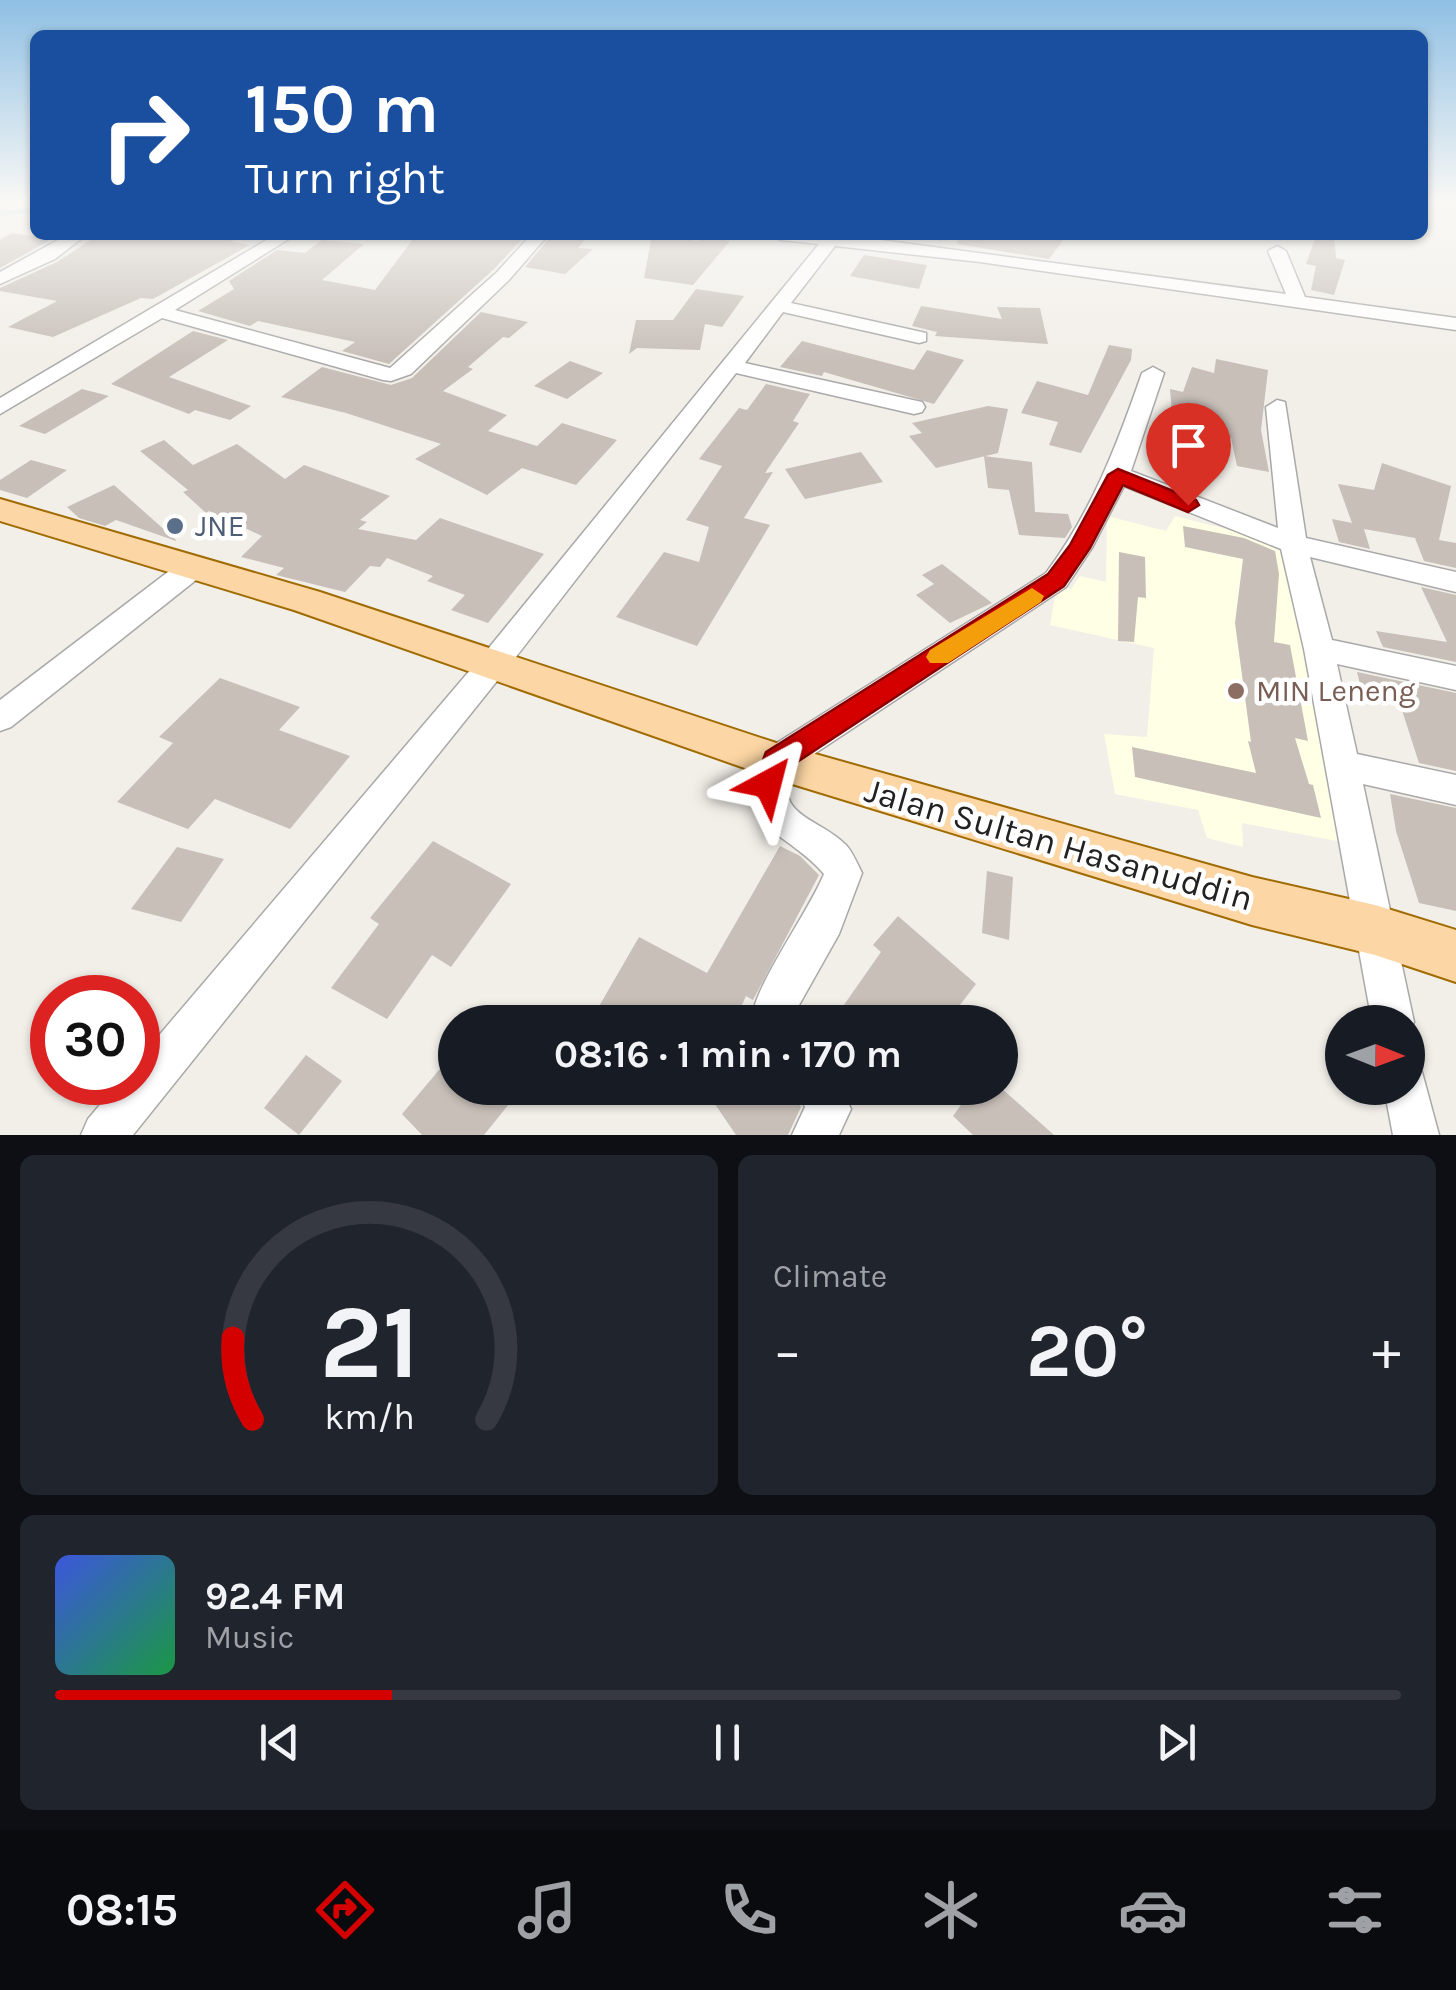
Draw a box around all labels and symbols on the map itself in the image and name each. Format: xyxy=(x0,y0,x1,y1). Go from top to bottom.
pin xyxy=(1146,403,1231,506)
place label: JNE xyxy=(195,508,245,544)
marker: JNE xyxy=(164,515,186,537)
place label: MIN Leneng xyxy=(1256,673,1416,709)
marker: MIN Leneng xyxy=(1225,680,1247,702)
position arrow xyxy=(716,732,820,836)
street label: Jalan Sultan Hasanuddin xyxy=(860,769,1258,920)
speed limit sign: 30 xyxy=(30,975,160,1105)
north arrow xyxy=(1325,1005,1425,1105)

